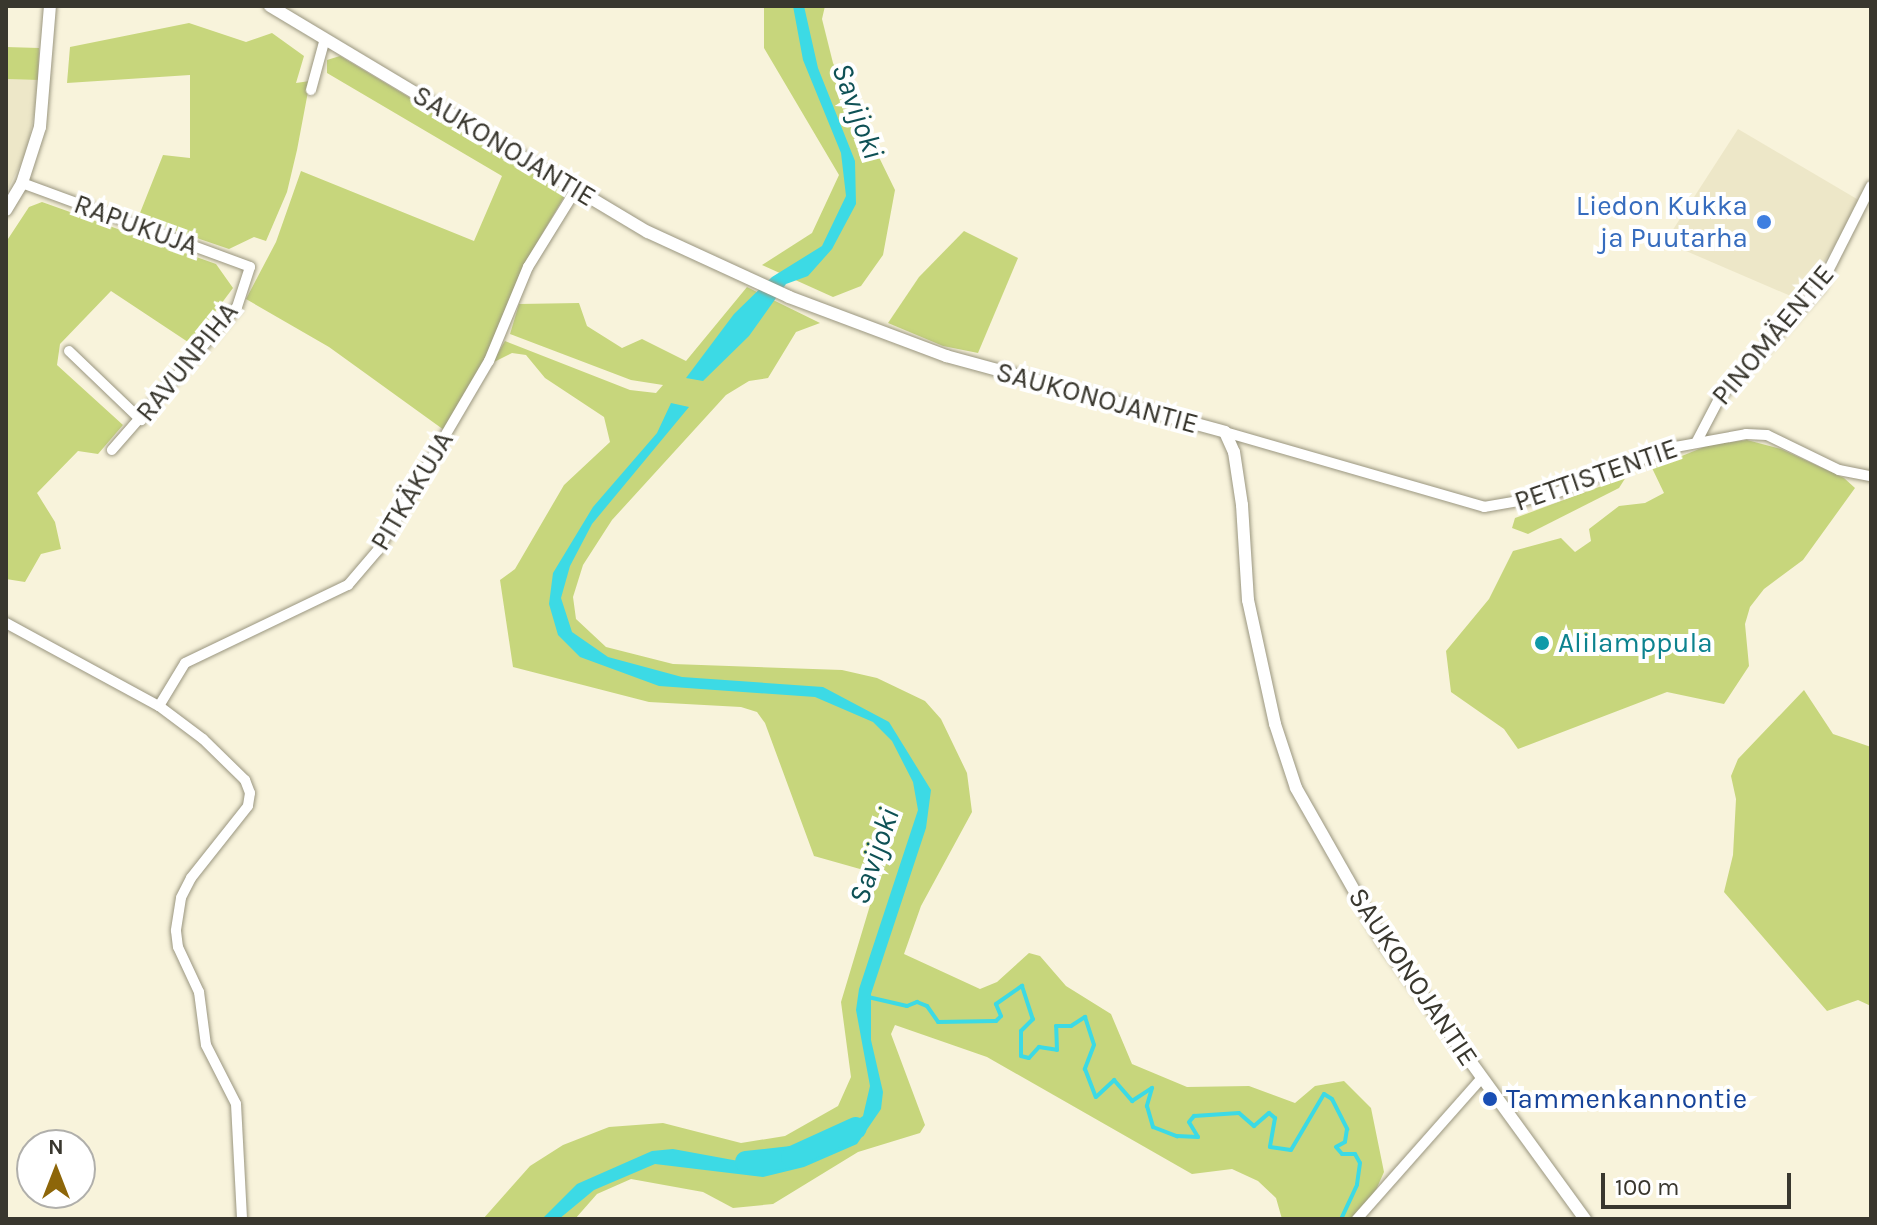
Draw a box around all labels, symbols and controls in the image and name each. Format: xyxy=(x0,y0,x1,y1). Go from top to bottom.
water label: Savijoki xyxy=(824,58,892,164)
street label: SAUKONOJANTIE xyxy=(406,78,602,214)
street label: RAPUKUJA xyxy=(69,187,203,263)
place label: Liedon Kukka ja Puutarha xyxy=(1576,189,1748,255)
marker: Liedon Kukka ja Puutarha xyxy=(1755,213,1773,231)
street label: PINOMÄENTIE xyxy=(1705,258,1841,412)
street label: RAVUNPIHA xyxy=(129,296,245,428)
street label: SAUKONOJANTIE xyxy=(992,355,1202,441)
street label: PITKÄKUJA xyxy=(363,425,461,557)
street label: PETTISTENTIE xyxy=(1510,431,1682,519)
place label: Alilamppula xyxy=(1558,626,1713,660)
marker: Alilamppula xyxy=(1533,634,1551,652)
water label: Savijoki xyxy=(841,803,907,909)
street label: SAUKONOJANTIE xyxy=(1341,881,1485,1073)
place label: Tammenkannontie xyxy=(1506,1082,1747,1116)
marker: Tammenkannontie xyxy=(1481,1090,1499,1108)
north arrow xyxy=(16,1129,96,1209)
text: N xyxy=(48,1134,64,1160)
scale bar xyxy=(1605,1157,1795,1207)
text: 100 m xyxy=(1615,1173,1680,1201)

